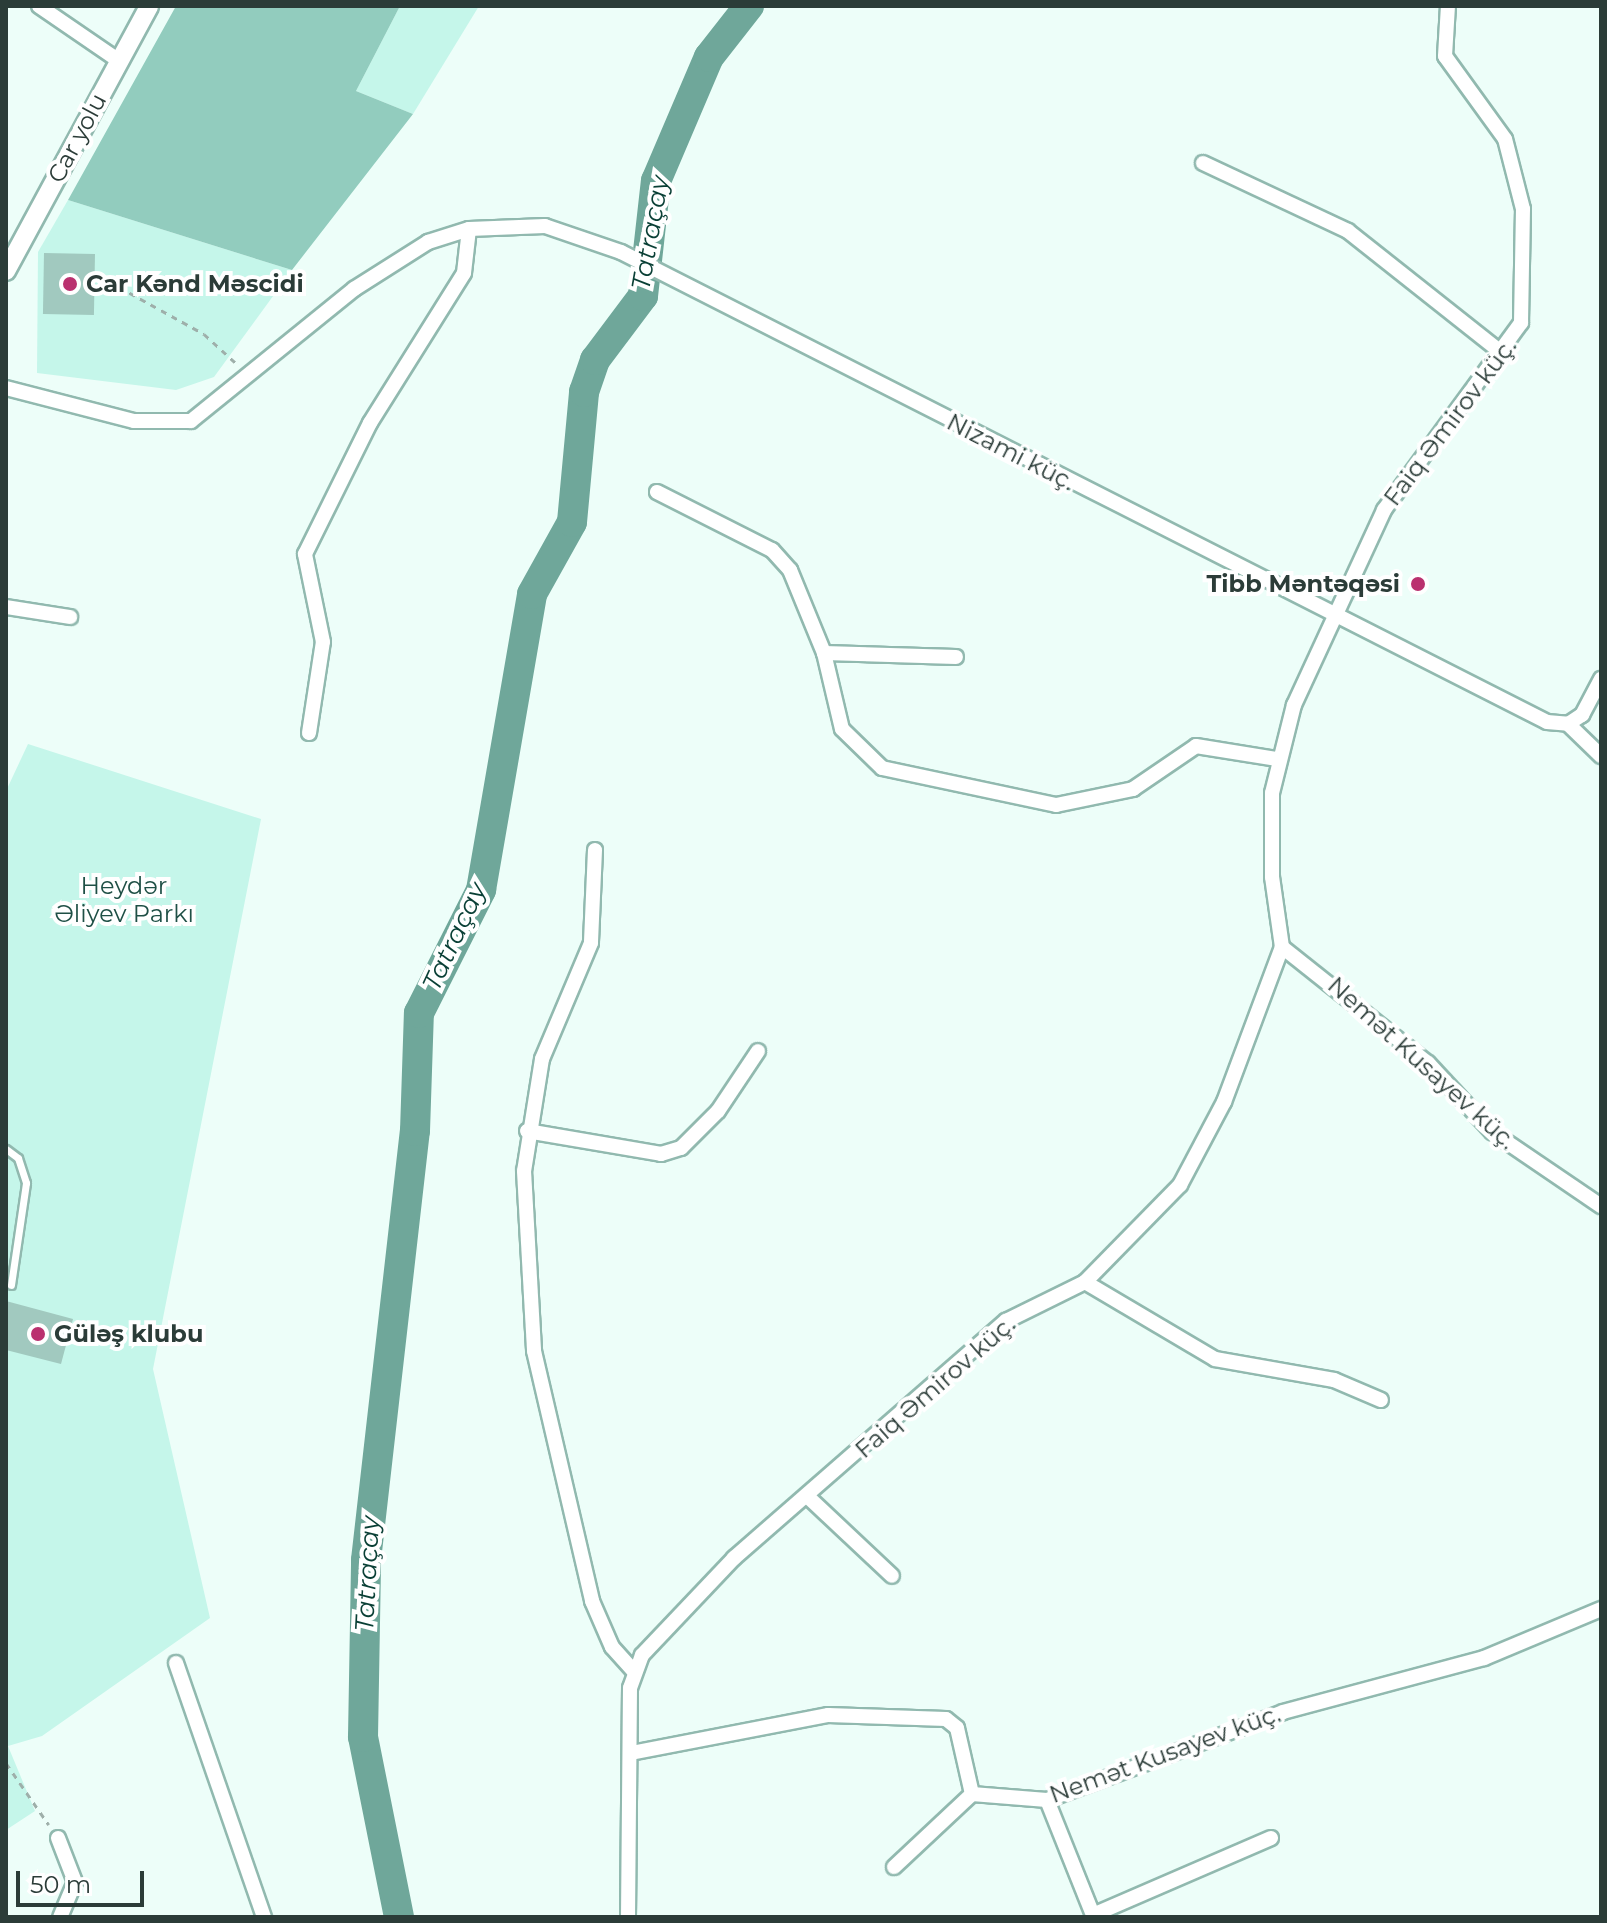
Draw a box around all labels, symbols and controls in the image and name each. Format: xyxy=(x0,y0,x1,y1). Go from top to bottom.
street label: Car yolu xyxy=(41,88,113,188)
water label: Tatraçay xyxy=(626,173,676,293)
place label: Car Kənd Məscidi xyxy=(86,270,304,298)
marker: Car Kənd Məscidi xyxy=(61,275,79,293)
street label: Faiq Əmirov küç. xyxy=(1378,333,1522,511)
street label: Nizami küç. xyxy=(942,407,1080,497)
place label: Tibb Məntəqəsi xyxy=(1207,570,1400,598)
marker: Tibb Məntəqəsi xyxy=(1407,573,1429,595)
park label: Heydər Əliyev Parkı xyxy=(54,872,194,928)
water label: Tatraçay xyxy=(416,878,494,996)
street label: Nemət Kusayev küç. xyxy=(1322,971,1522,1155)
street label: Faiq Əmirov küç. xyxy=(849,1310,1021,1464)
place label: Güləş klubu xyxy=(54,1320,203,1348)
marker: Güləş klubu xyxy=(29,1325,47,1343)
water label: Tatraçay xyxy=(349,1516,387,1632)
street label: Nemət Kusayev küç. xyxy=(1046,1699,1284,1809)
scale bar xyxy=(20,1855,148,1905)
text: 50 m xyxy=(30,1870,91,1899)

